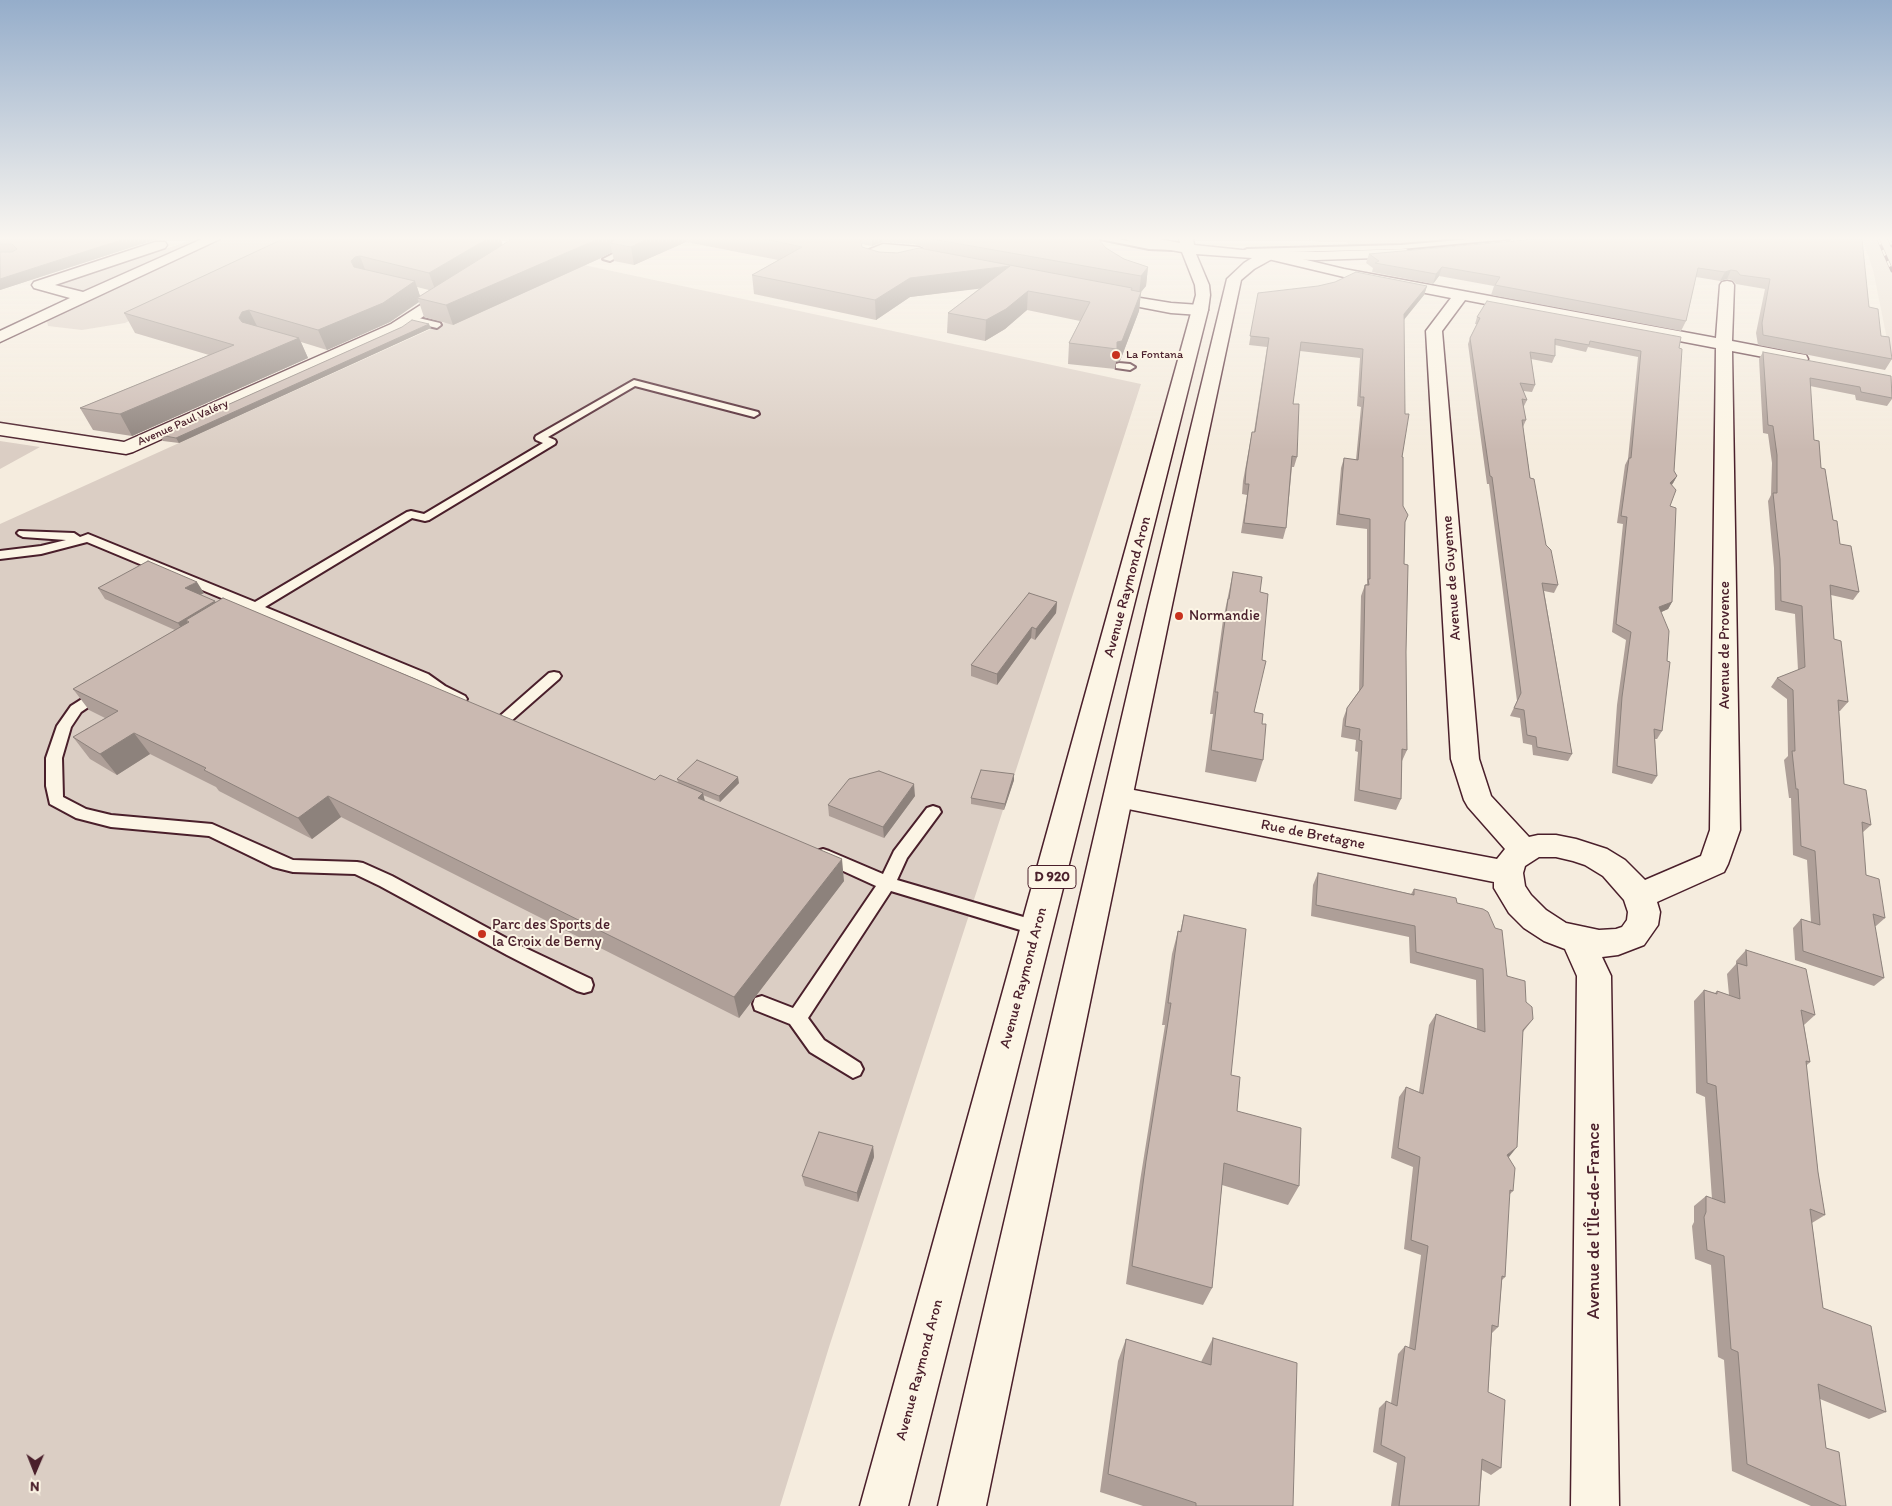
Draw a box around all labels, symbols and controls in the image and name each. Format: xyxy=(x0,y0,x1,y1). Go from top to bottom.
place label: La Fontana xyxy=(1126,348,1183,362)
marker: La Fontana xyxy=(1110,349,1122,361)
street label: Avenue Paul Valéry xyxy=(135,397,231,449)
street label: Avenue Raymond Aron xyxy=(1101,515,1155,659)
street label: Avenue de Guyenne xyxy=(1439,515,1465,641)
street label: Avenue de Provence xyxy=(1716,581,1734,709)
place label: Normandie xyxy=(1189,607,1260,625)
marker: Normandie xyxy=(1173,610,1185,622)
street label: Rue de Bretagne xyxy=(1259,816,1367,854)
road number: D 920 xyxy=(1028,866,1076,889)
street label: Avenue Raymond Aron xyxy=(997,906,1051,1050)
place label: Parc des Sports de la Croix de Berny xyxy=(492,916,610,951)
marker: Parc des Sports de la Croix de Berny xyxy=(476,928,488,940)
street label: Avenue de l'Île-de-France xyxy=(1583,1123,1605,1319)
street label: Avenue Raymond Aron xyxy=(893,1298,947,1442)
north arrow xyxy=(10,1446,60,1496)
text: N xyxy=(30,1478,40,1495)

